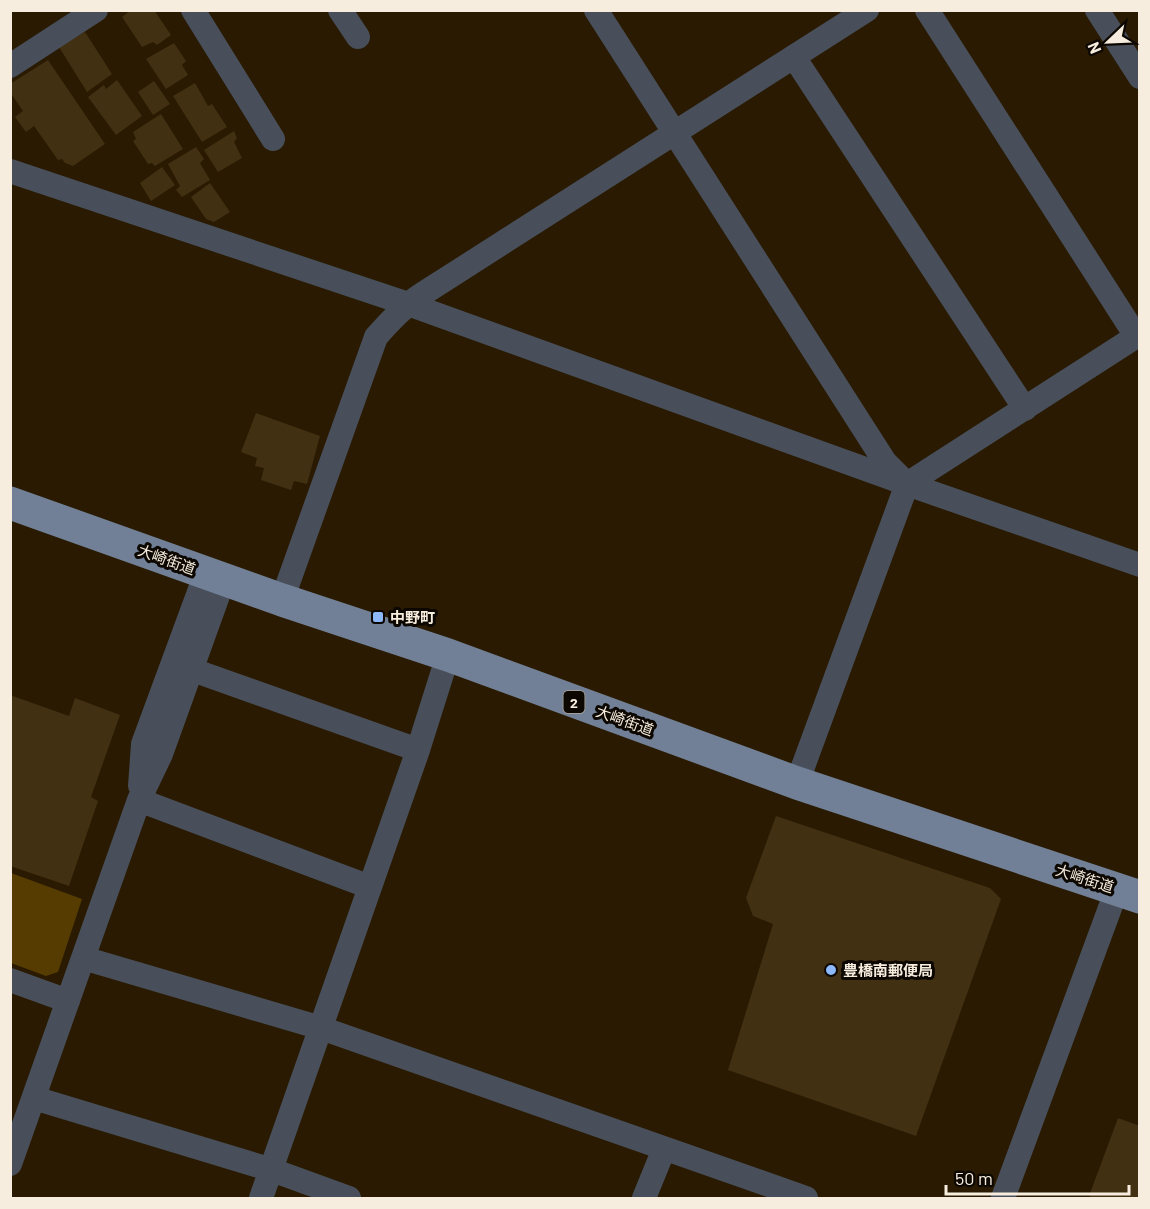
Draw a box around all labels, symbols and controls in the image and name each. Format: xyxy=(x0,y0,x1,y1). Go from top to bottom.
north arrow xyxy=(1078,12,1138,72)
text: N xyxy=(1083,39,1105,57)
street label: 大崎街道 xyxy=(136,540,198,578)
place label: 中野町 xyxy=(390,608,435,626)
marker: 中野町 xyxy=(371,610,385,624)
road number: 2 xyxy=(564,691,584,713)
street label: 大崎街道 xyxy=(594,701,656,739)
street label: 大崎街道 xyxy=(1054,860,1116,896)
place label: 豊橋南郵便局 xyxy=(843,961,933,979)
marker: 豊橋南郵便局 xyxy=(824,963,838,977)
scale bar xyxy=(946,1158,1129,1196)
text: 50 m xyxy=(955,1167,993,1189)

